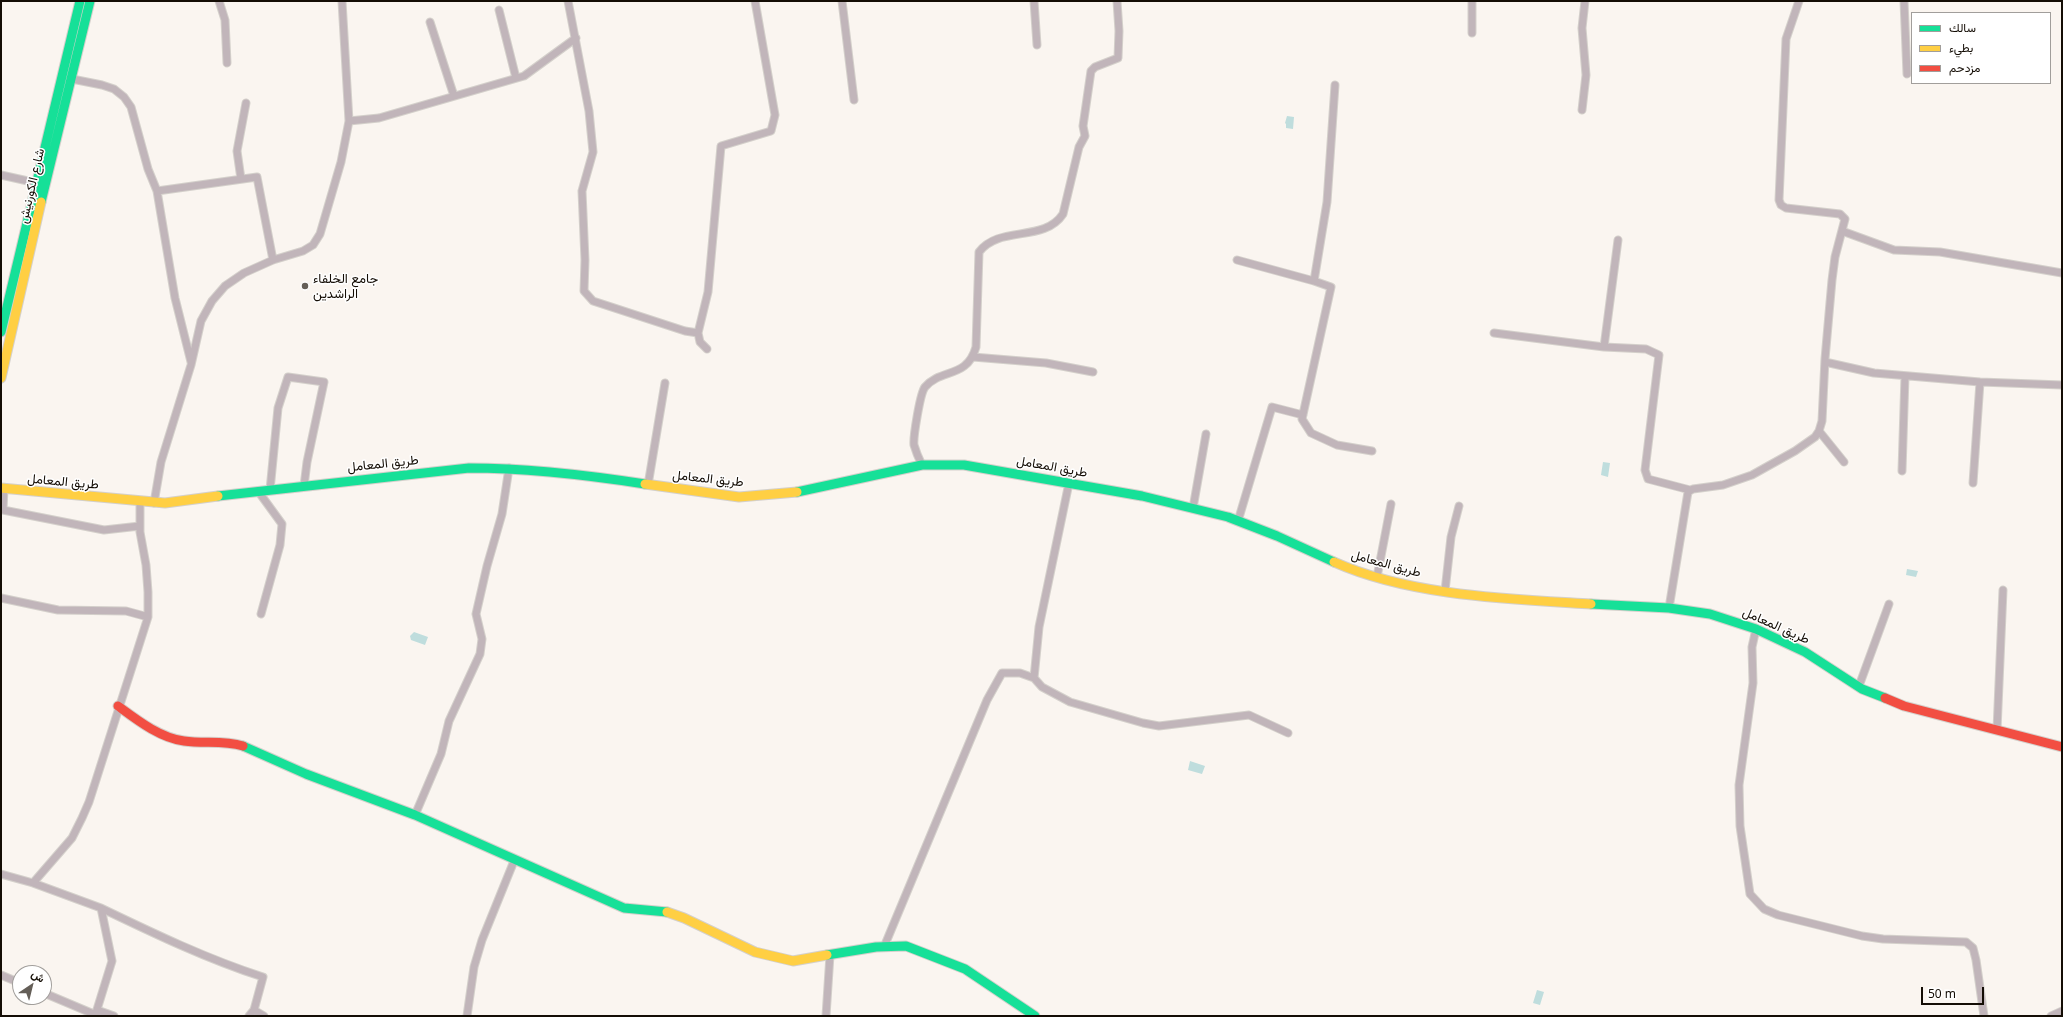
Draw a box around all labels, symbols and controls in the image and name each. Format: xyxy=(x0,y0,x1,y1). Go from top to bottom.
legend xyxy=(1911,12,2051,84)
text: سالك xyxy=(1949,19,1976,36)
text: بطيء xyxy=(1949,39,1973,56)
text: مزدحم xyxy=(1949,59,1980,76)
street label: شارع الكورنيش xyxy=(16,147,48,225)
place label: جامع الخلفاء الراشدين xyxy=(313,271,378,302)
marker: جامع الخلفاء الراشدين xyxy=(300,281,310,291)
street label: طريق المعامل xyxy=(347,452,419,476)
street label: طريق المعامل xyxy=(1015,453,1089,481)
street label: طريق المعامل xyxy=(672,467,744,491)
street label: طريق المعامل xyxy=(27,471,99,493)
street label: طريق المعامل xyxy=(1349,547,1423,581)
street label: طريق المعامل xyxy=(1740,604,1812,648)
north arrow xyxy=(12,965,52,1005)
text: ش xyxy=(29,966,48,986)
scale bar xyxy=(1923,979,1986,1005)
text: 50 m xyxy=(1928,985,1956,1002)

